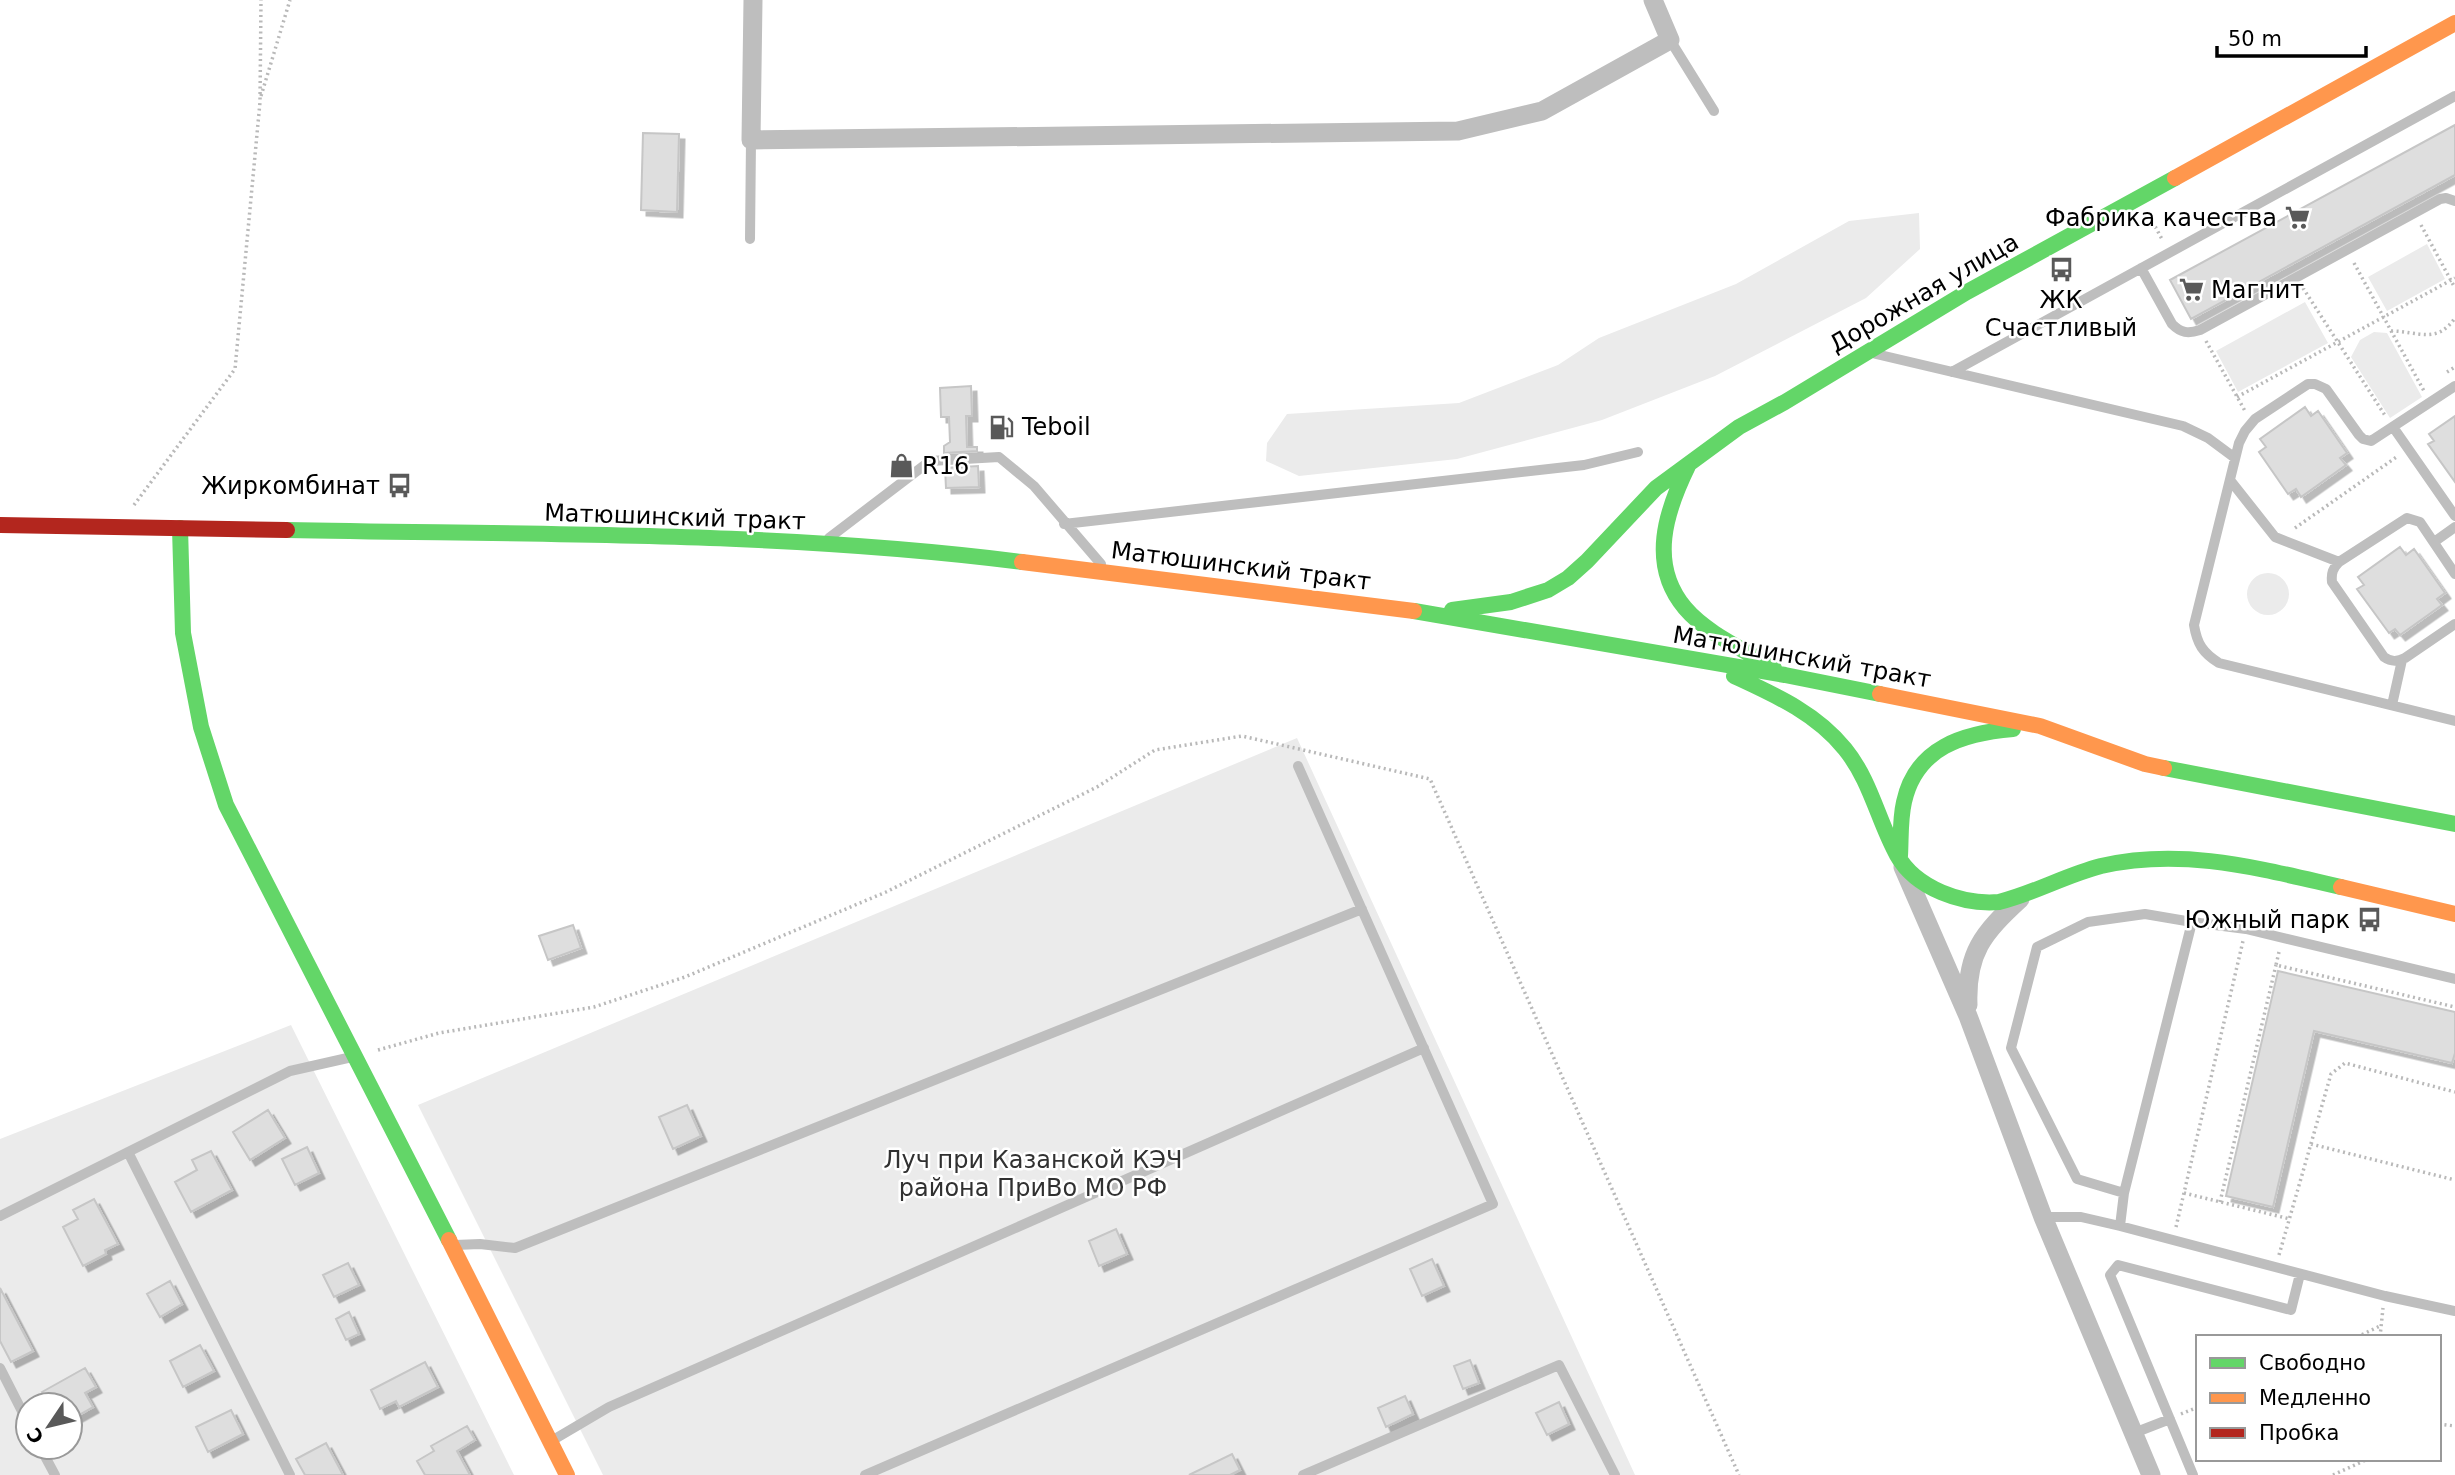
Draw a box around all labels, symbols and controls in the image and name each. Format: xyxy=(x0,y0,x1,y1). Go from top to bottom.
scale bar xyxy=(2217,14,2366,58)
text: 50 m xyxy=(2228,27,2282,51)
place label: Фабрика качества xyxy=(2045,204,2277,232)
supermarket icon: Фабрика качества xyxy=(2283,204,2311,232)
street label: Дорожная улица xyxy=(1824,227,2024,359)
bus stop icon: ЖК Счастливый xyxy=(2047,255,2075,283)
supermarket icon: Магнит xyxy=(2177,276,2205,304)
place label: Магнит xyxy=(2211,276,2304,304)
place label: ЖК Счастливый xyxy=(1985,286,2137,342)
fuel station icon: Teboil xyxy=(988,413,1016,441)
place label: Teboil xyxy=(1021,413,1091,441)
shop icon: R16 xyxy=(888,452,916,480)
place label: R16 xyxy=(922,452,969,480)
place label: Жиркомбинат xyxy=(201,472,380,500)
bus stop icon: Жиркомбинат xyxy=(386,472,414,500)
street label: Матюшинский тракт xyxy=(544,498,806,536)
street label: Матюшинский тракт xyxy=(1109,536,1373,596)
street label: Матюшинский тракт xyxy=(1671,620,1933,694)
place label: Южный парк xyxy=(2184,906,2350,934)
bus stop icon: Южный парк xyxy=(2356,906,2384,934)
park label: Луч при Казанской КЭЧ района ПриВо МО РФ xyxy=(884,1146,1182,1202)
legend xyxy=(2196,1335,2441,1461)
text: Свободно xyxy=(2259,1351,2366,1375)
text: Медленно xyxy=(2259,1386,2371,1410)
north arrow xyxy=(14,1391,84,1461)
text: Пробка xyxy=(2259,1421,2339,1445)
text: С xyxy=(22,1424,48,1448)

